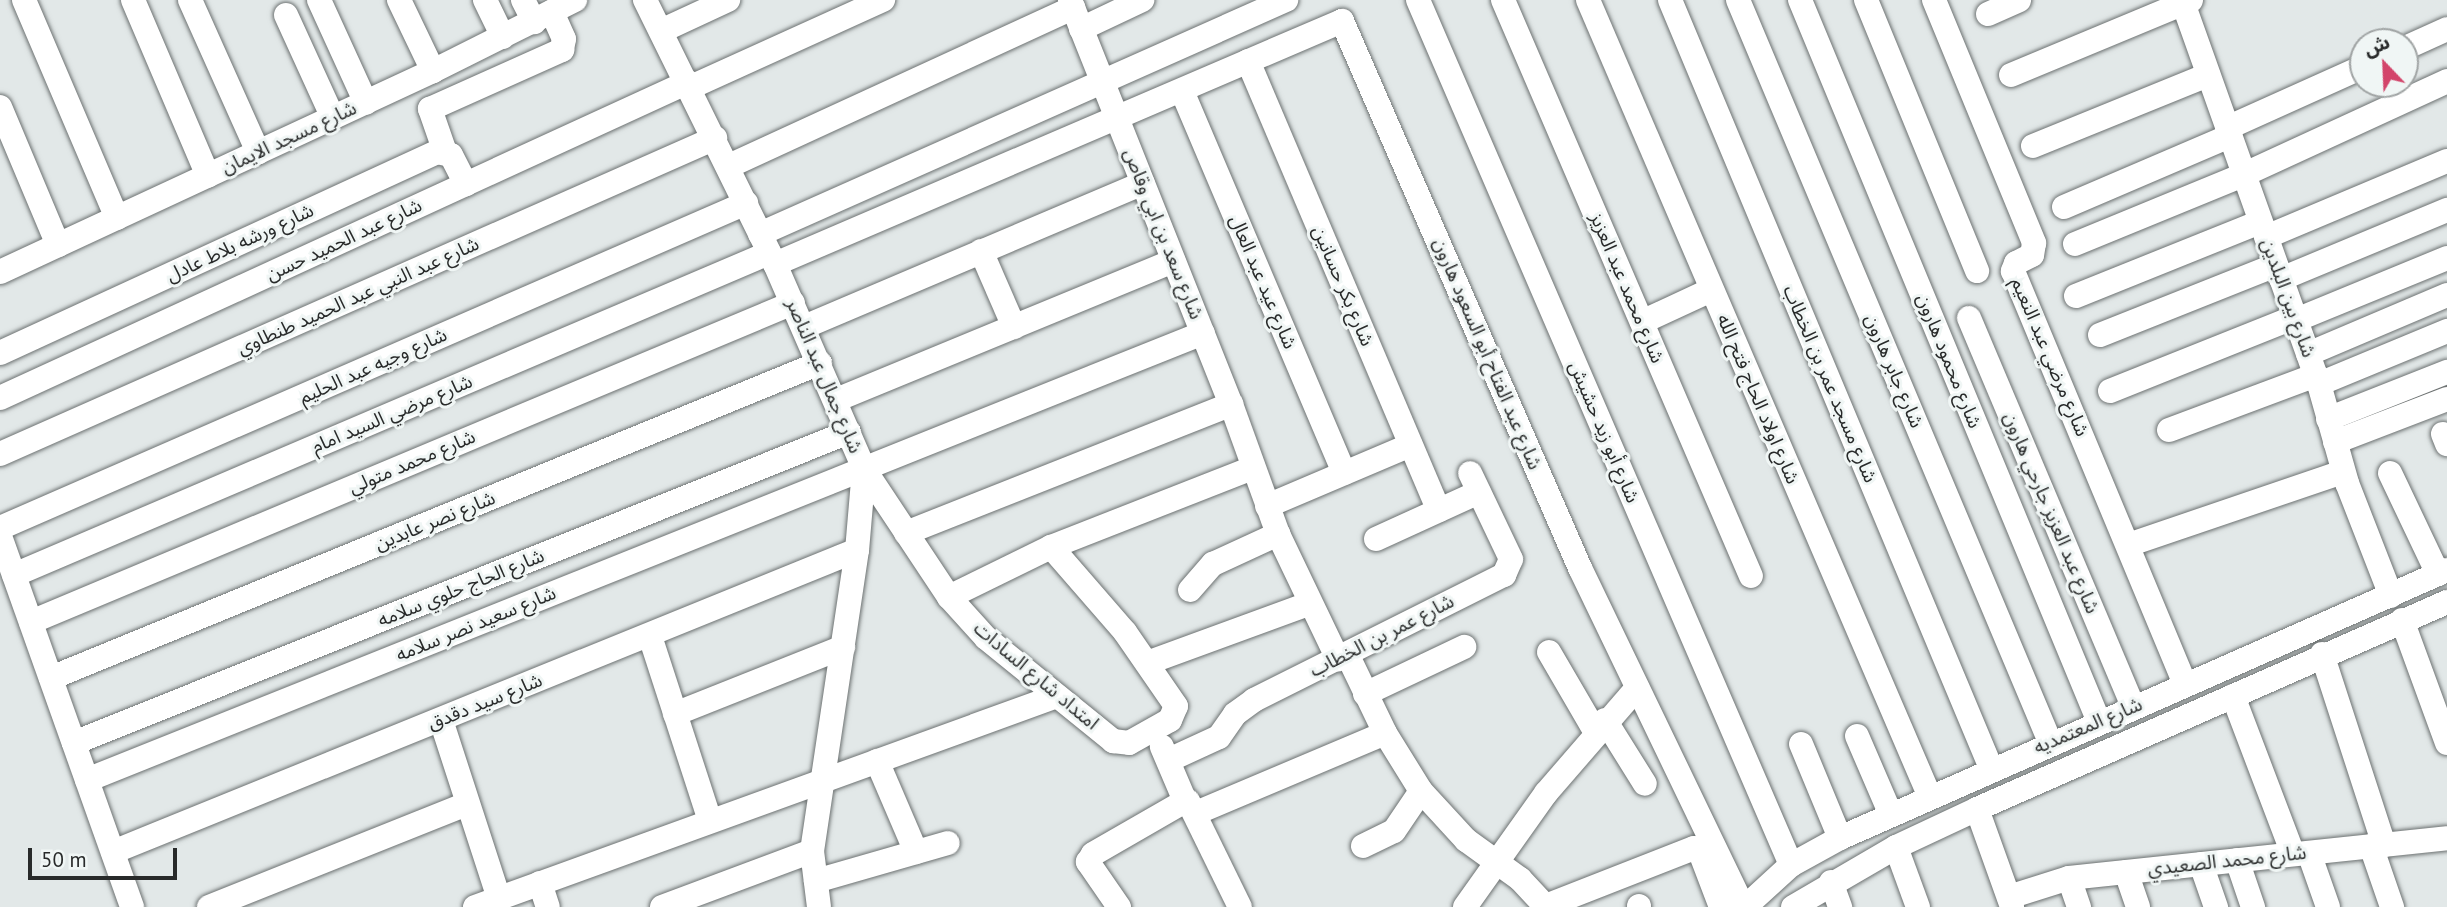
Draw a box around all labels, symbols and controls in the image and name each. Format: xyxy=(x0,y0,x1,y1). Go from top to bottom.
north arrow xyxy=(2349,28,2419,98)
text: ش xyxy=(2360,29,2393,62)
street label: شارع مسجد الايمان xyxy=(218,97,360,179)
street label: شارع سعد بن ابي وقاص xyxy=(1118,145,1208,323)
street label: شارع عبد الحميد حسن xyxy=(262,194,426,286)
street label: شارع ورشه بلاط عادل xyxy=(163,199,317,287)
street label: شارع محمد عبد العزيز xyxy=(1585,209,1669,367)
street label: شارع عيد عبد العال xyxy=(1225,212,1301,352)
street label: شارع بكر حسانين xyxy=(1307,222,1379,350)
street label: شارع عبد النبي عبد الحميد طنطاوي xyxy=(234,232,482,360)
street label: شارع عبد الفتاح أبو السعود هارون xyxy=(1428,235,1546,473)
street label: شارع بين البلدين xyxy=(2256,236,2320,360)
street label: شارع مرضي عبد النعيم xyxy=(2006,274,2094,440)
street label: شارع مسجد عمر بن الخطاب xyxy=(1778,282,1882,486)
street label: شارع محمود هارون xyxy=(1912,290,1986,432)
street label: شارع جمال عبد الناصر xyxy=(781,295,867,457)
street label: شارع اولاد الحاج فتح الله xyxy=(1712,311,1804,487)
street label: شارع جابر هارون xyxy=(1860,311,1928,431)
street label: شارع وجيه عبد الحليم xyxy=(296,323,450,409)
street label: شارع أبو زيد حشيش xyxy=(1564,358,1644,506)
street label: شارع مرضي السيد امام xyxy=(308,370,476,458)
street label: شارع عبد العزيز جارحي هارون xyxy=(1998,409,2104,617)
street label: شارع محمد متولي xyxy=(345,425,479,499)
street label: شارع نصر عابدين xyxy=(372,487,498,555)
street label: شارع الحاج حلوي سلامه xyxy=(375,544,547,632)
street label: شارع سعيد نصر سلامه xyxy=(393,582,559,666)
street label: شارع عمر بن الخطاب xyxy=(1306,590,1458,682)
street label: امتداد شارع السادات xyxy=(969,617,1103,735)
street label: شارع سيد دقدق xyxy=(424,669,546,735)
street label: شارع المعتمديه xyxy=(2030,693,2146,759)
scale bar xyxy=(32,834,180,878)
street label: شارع محمد الصعيدي xyxy=(2147,841,2307,881)
text: 50 m xyxy=(41,846,87,873)

